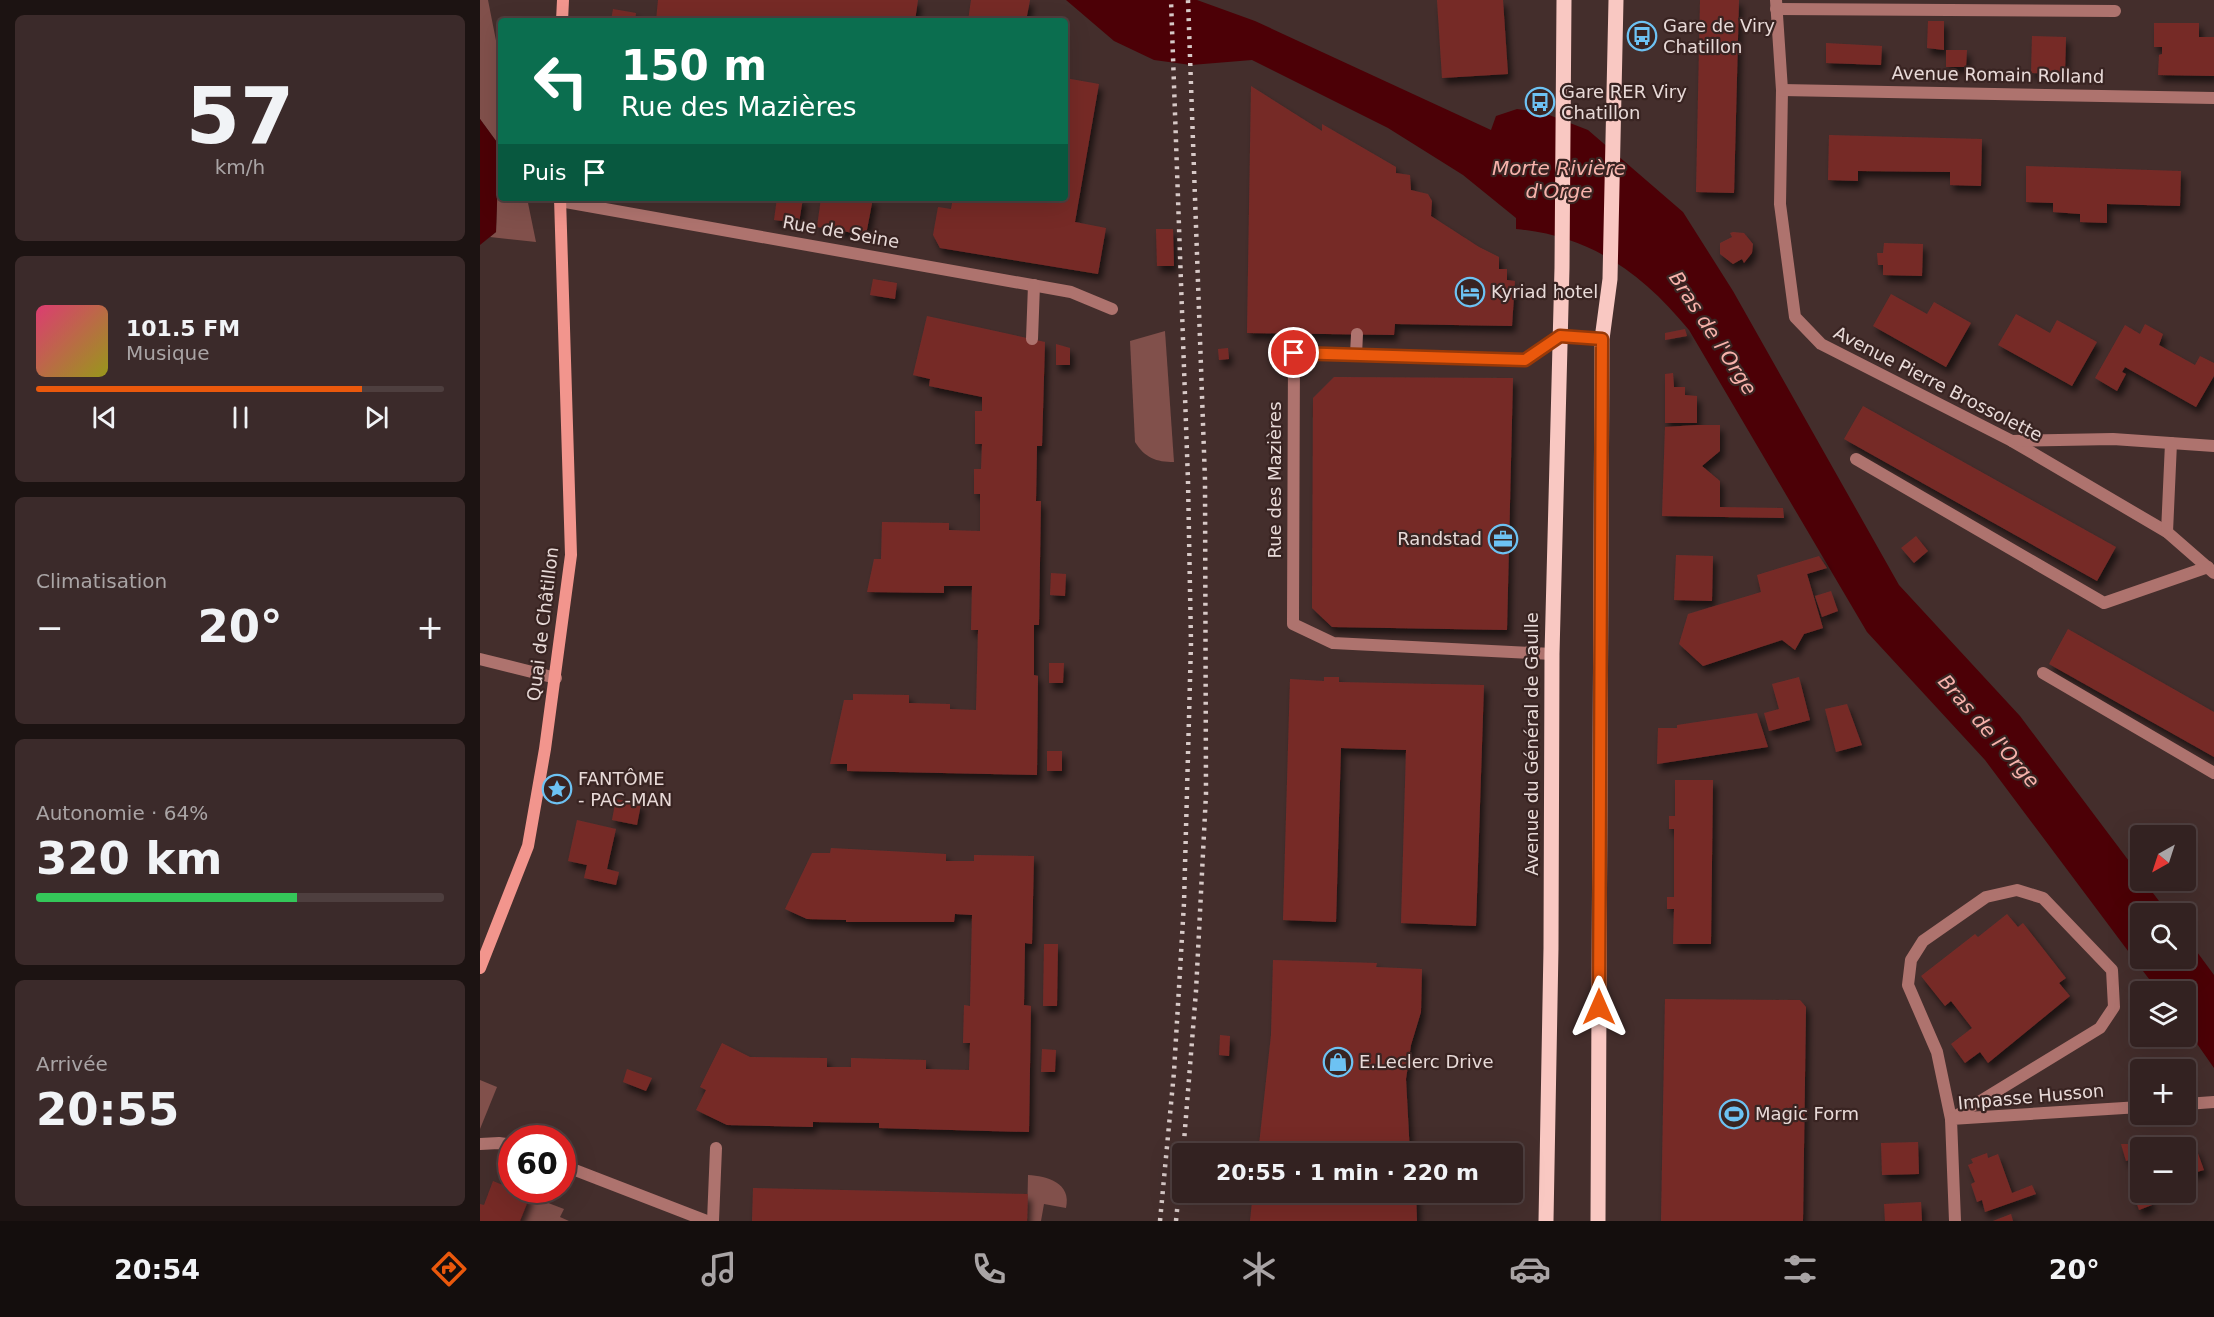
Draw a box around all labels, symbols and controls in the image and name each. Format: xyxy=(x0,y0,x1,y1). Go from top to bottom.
place label: Gare de Viry Chatillon xyxy=(1663,15,1775,57)
bus stop icon: Gare de Viry Chatillon xyxy=(1626,20,1658,52)
text: 150 m xyxy=(621,41,767,90)
icon: left xyxy=(522,42,600,120)
street label: Avenue Romain Rolland xyxy=(1892,62,2104,87)
text: 57 xyxy=(186,71,294,161)
place label: Gare RER Viry Chatillon xyxy=(1561,81,1687,123)
bus stop icon: Gare RER Viry Chatillon xyxy=(1524,86,1556,118)
text: Rue des Mazières xyxy=(621,91,857,122)
text: km/h xyxy=(215,155,265,179)
icon: arrive xyxy=(578,156,611,189)
water label: Morte Rivière d'Orge xyxy=(1492,156,1626,203)
text: Puis xyxy=(522,160,566,185)
street label: Rue de Seine xyxy=(781,211,901,252)
water label: Bras de l'Orge xyxy=(1664,267,1762,399)
hotel icon: Kyriad hotel xyxy=(1454,276,1486,308)
place label: Kyriad hotel xyxy=(1491,281,1598,302)
text: 101.5 FM xyxy=(126,316,240,341)
street label: Avenue Pierre Brossolette xyxy=(1830,322,2046,445)
pin xyxy=(1268,327,1319,378)
icon: arrive xyxy=(1277,336,1310,369)
text: Musique xyxy=(126,341,210,365)
icon: previous xyxy=(88,401,121,434)
icon: pause xyxy=(224,401,257,434)
icon: next xyxy=(360,401,393,434)
street label: Rue des Mazières xyxy=(1264,401,1285,559)
office icon: Randstad xyxy=(1487,523,1519,555)
place label: Randstad xyxy=(1397,528,1482,549)
street label: Quai de Châtillon xyxy=(523,546,562,702)
text: Climatisation xyxy=(36,569,167,593)
text: 20° xyxy=(197,600,283,653)
text: − xyxy=(36,608,64,647)
text: + xyxy=(416,608,444,647)
street label: Avenue du Général de Gaulle xyxy=(1521,612,1542,876)
water label: Bras de l'Orge xyxy=(1933,669,2045,793)
place label: FANTÔME - PAC-MAN xyxy=(578,768,672,810)
place icon: FANTÔME - PAC-MAN xyxy=(541,773,573,805)
text: Autonomie · 64% xyxy=(36,801,208,825)
north arrow xyxy=(2130,825,2196,891)
map controls xyxy=(2130,825,2196,1203)
text: 320 km xyxy=(36,832,222,885)
button: search xyxy=(2130,903,2196,969)
position arrow xyxy=(1567,975,1631,1039)
button: layers xyxy=(2130,981,2196,1047)
shop icon: E.Leclerc Drive xyxy=(1322,1046,1354,1078)
place label: E.Leclerc Drive xyxy=(1359,1051,1493,1072)
text: Arrivée xyxy=(36,1052,108,1076)
button: + xyxy=(2130,1059,2196,1125)
street label: Impasse Husson xyxy=(1957,1080,2105,1113)
text: 20:55 xyxy=(36,1083,179,1136)
sports icon: Magic Form xyxy=(1718,1098,1750,1130)
place label: Magic Form xyxy=(1755,1103,1859,1124)
speed limit sign: 60 xyxy=(498,1125,576,1203)
button: − xyxy=(2130,1137,2196,1203)
text: 20:55 · 1 min · 220 m xyxy=(1216,1160,1479,1185)
icon: directions xyxy=(428,1248,470,1290)
icon: music xyxy=(698,1248,740,1290)
icon: phone xyxy=(968,1248,1010,1290)
icon: climate xyxy=(1238,1248,1280,1290)
icon: car xyxy=(1509,1248,1551,1290)
icon: filters xyxy=(1779,1248,1821,1290)
text: 20:54 xyxy=(114,1254,200,1285)
text: 20° xyxy=(2049,1254,2100,1285)

